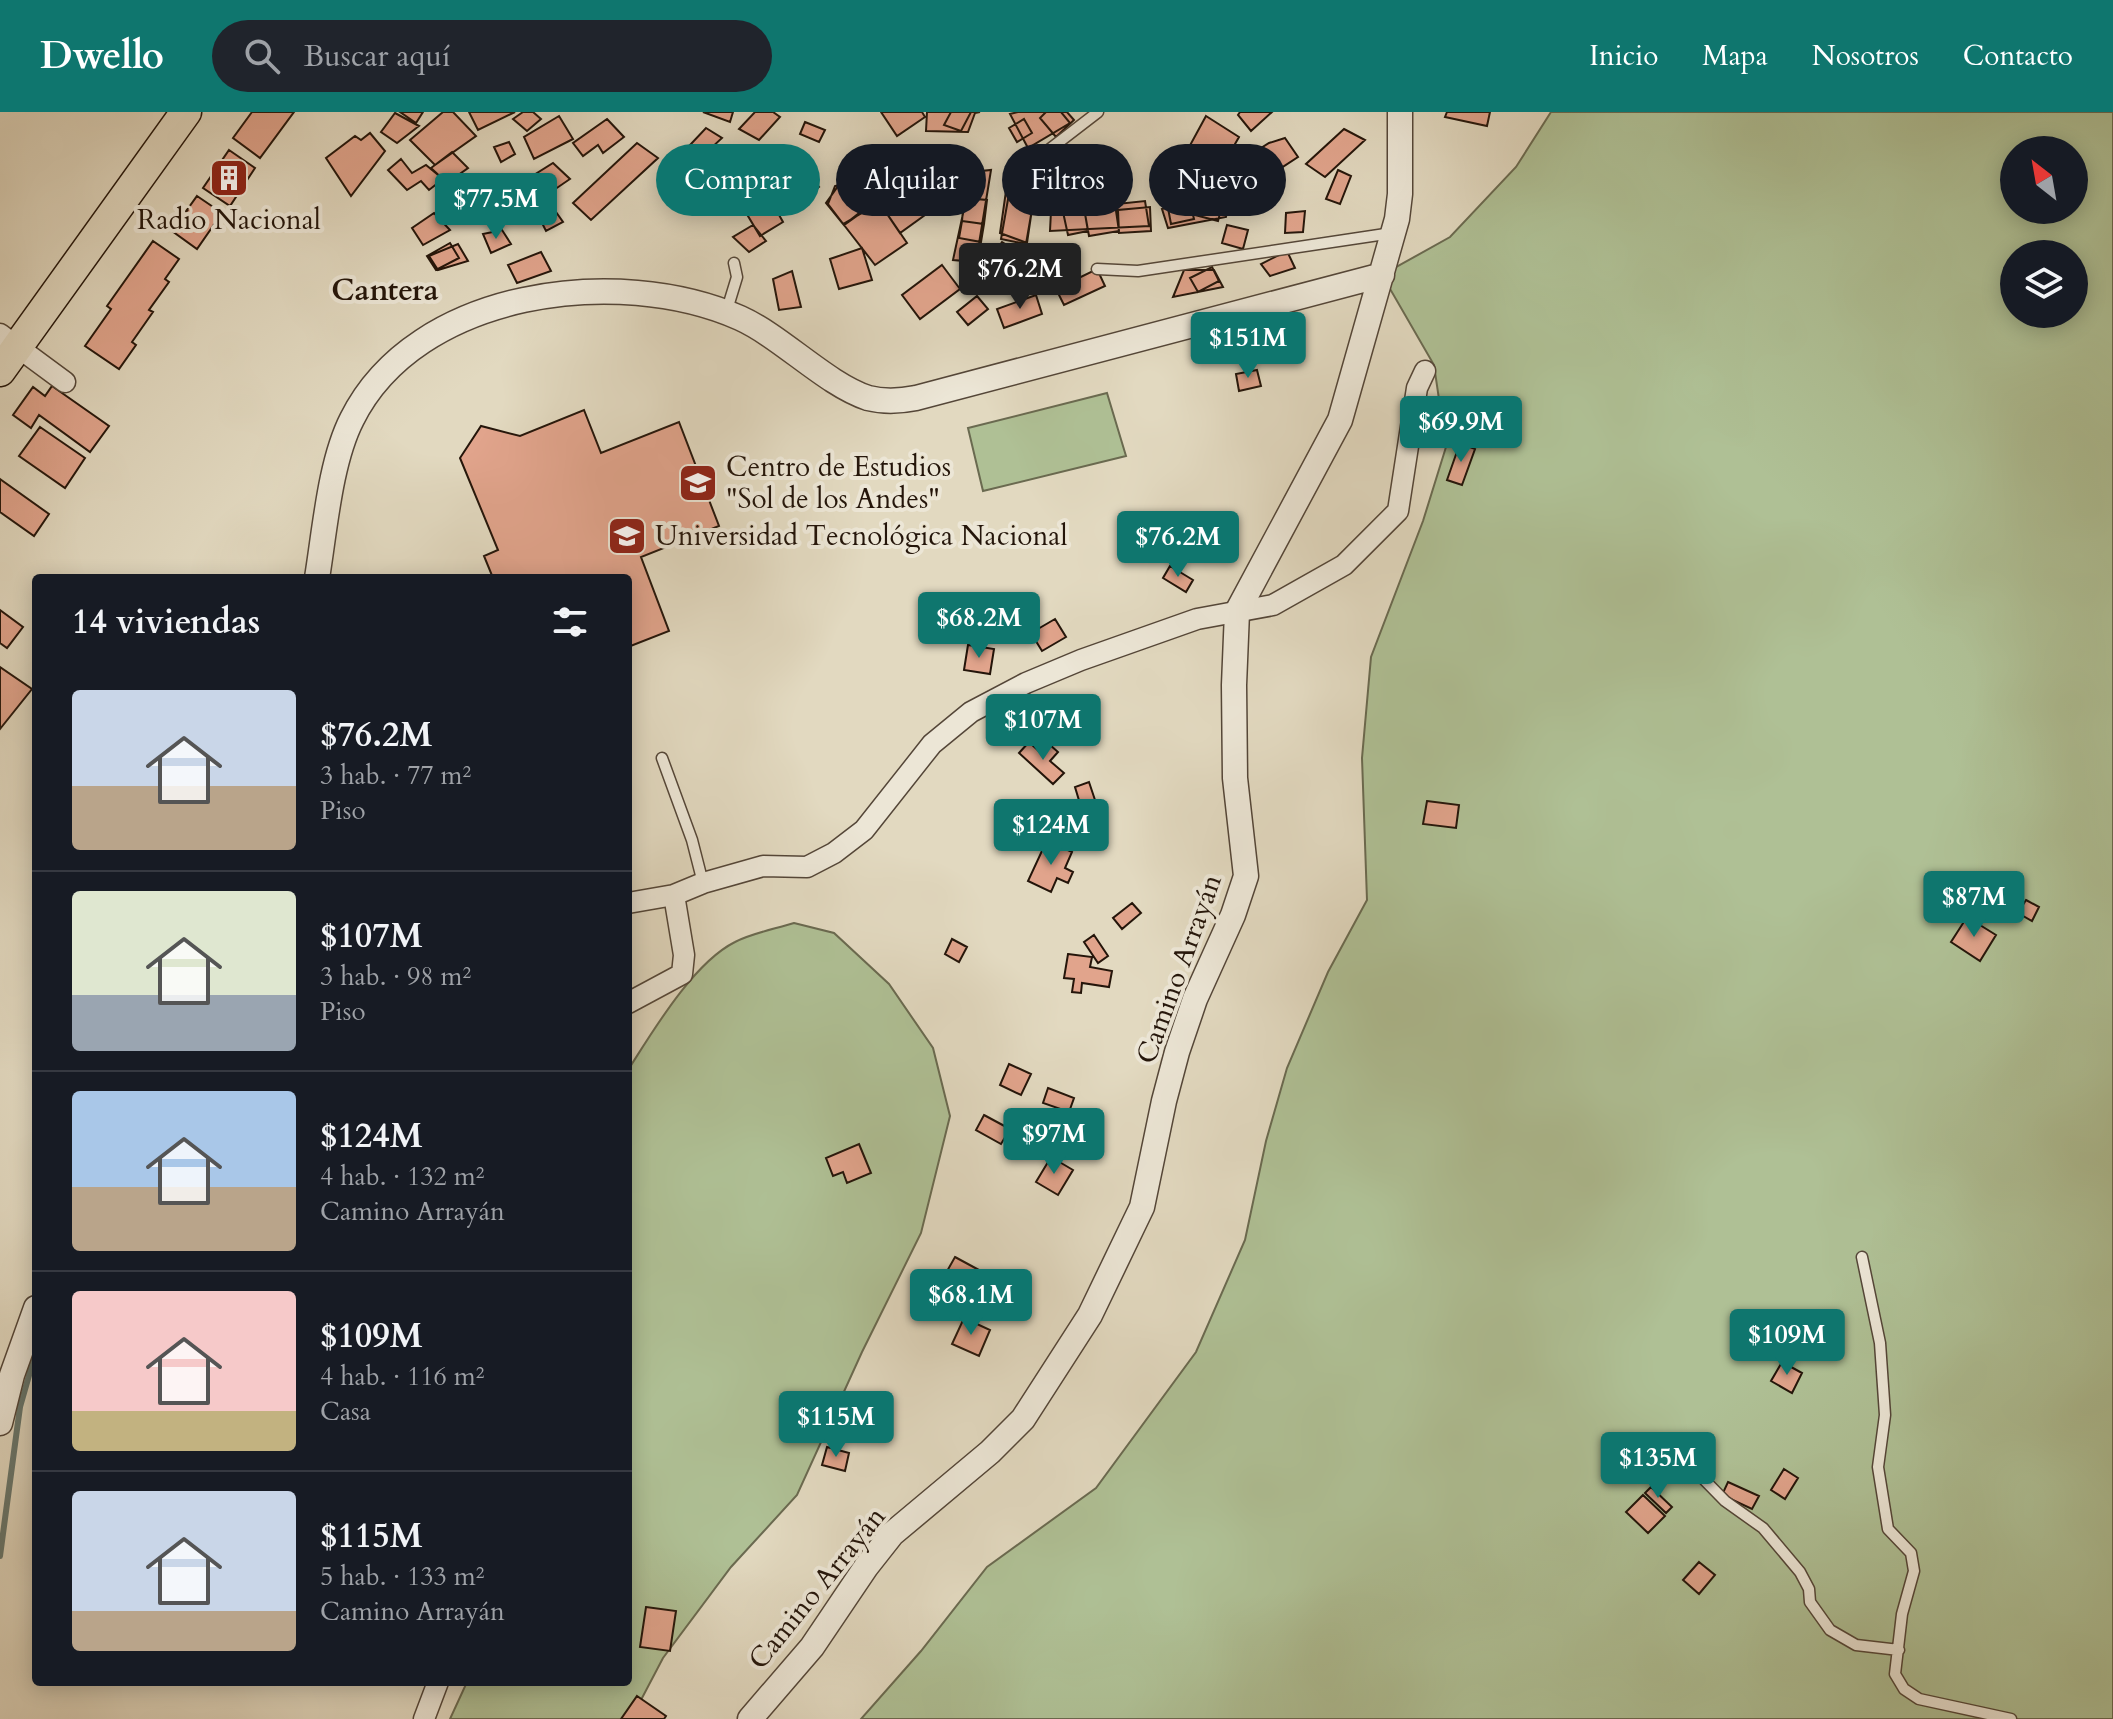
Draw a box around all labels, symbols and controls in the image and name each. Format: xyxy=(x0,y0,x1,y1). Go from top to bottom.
search box xyxy=(212,20,772,92)
text: Dwello xyxy=(40,30,164,82)
icon: search xyxy=(240,34,284,78)
text: Buscar aquí xyxy=(304,36,450,77)
text: Inicio xyxy=(1589,37,1658,75)
text: Mapa xyxy=(1702,37,1768,75)
text: Nosotros xyxy=(1812,37,1919,75)
text: Contacto xyxy=(1963,37,2073,75)
north arrow xyxy=(2000,136,2088,224)
map controls xyxy=(2000,136,2088,328)
chip: Comprar xyxy=(656,144,820,216)
chip: Alquilar xyxy=(836,144,986,216)
chip: Filtros xyxy=(1002,144,1133,216)
chip: Nuevo xyxy=(1149,144,1286,216)
building icon: Radio Nacional xyxy=(208,157,250,199)
pin: $77.5M xyxy=(431,173,561,241)
text: $77.5M xyxy=(453,181,539,216)
place label: Radio Nacional xyxy=(137,201,321,239)
button: layers xyxy=(2000,240,2088,328)
pin: $76.2M xyxy=(955,243,1085,311)
text: $76.2M xyxy=(977,251,1063,286)
district label: Cantera xyxy=(331,270,439,311)
pin: $151M xyxy=(1192,312,1304,380)
text: $151M xyxy=(1209,320,1287,355)
pin: $69.9M xyxy=(1396,396,1526,464)
text: $69.9M xyxy=(1418,404,1504,439)
place label: Centro de Estudios "Sol de los Andes" xyxy=(726,448,951,518)
school or university icon: Centro de Estudios "Sol de los Andes" xyxy=(677,462,719,504)
pin: $76.2M xyxy=(1113,511,1243,579)
school or university icon: Universidad Tecnológica Nacional xyxy=(606,515,648,557)
place label: Universidad Tecnológica Nacional xyxy=(655,517,1068,555)
text: $76.2M xyxy=(1135,519,1221,554)
pin: $68.2M xyxy=(914,592,1044,660)
text: 14 viviendas xyxy=(72,599,260,645)
icon: filters xyxy=(548,600,592,644)
text: $68.2M xyxy=(936,600,1022,635)
pin: $107M xyxy=(987,694,1099,762)
text: $107M xyxy=(1004,702,1082,737)
text: $76.2M xyxy=(320,712,433,758)
icon: home xyxy=(136,722,232,818)
text: 3 hab. · 77 m² xyxy=(320,758,471,793)
text: Piso xyxy=(320,793,365,828)
pin: $124M xyxy=(995,799,1107,867)
text: $124M xyxy=(1012,807,1090,842)
street label: Camino Arrayán xyxy=(1127,869,1231,1069)
pin: $87M xyxy=(1927,871,2021,939)
text: $87M xyxy=(1941,879,2007,914)
text: $107M xyxy=(320,913,423,959)
icon: home xyxy=(136,923,232,1019)
text: 3 hab. · 98 m² xyxy=(320,959,471,994)
text: Piso xyxy=(320,994,365,1029)
pin: $97M xyxy=(1007,1108,1101,1176)
text: $124M xyxy=(320,1113,423,1159)
text: $97M xyxy=(1021,1116,1087,1151)
icon: home xyxy=(136,1123,232,1219)
text: 4 hab. · 132 m² xyxy=(320,1159,485,1194)
text: Camino Arrayán xyxy=(320,1194,505,1229)
pin: $68.1M xyxy=(906,1269,1036,1337)
text: $68.1M xyxy=(928,1277,1014,1312)
pin: $109M xyxy=(1731,1309,1843,1377)
text: $109M xyxy=(320,1313,423,1359)
text: $109M xyxy=(1748,1317,1826,1352)
icon: home xyxy=(136,1323,232,1419)
text: 4 hab. · 116 m² xyxy=(320,1359,485,1394)
pin: $115M xyxy=(780,1391,892,1459)
text: Casa xyxy=(320,1394,371,1429)
text: $115M xyxy=(797,1399,875,1434)
pin: $135M xyxy=(1602,1432,1714,1500)
text: $135M xyxy=(1619,1440,1697,1475)
street label: Camino Arrayán xyxy=(740,1499,894,1677)
text: $115M xyxy=(320,1513,423,1559)
icon: home xyxy=(136,1523,232,1619)
text: 5 hab. · 133 m² xyxy=(320,1559,485,1594)
text: Camino Arrayán xyxy=(320,1594,505,1629)

